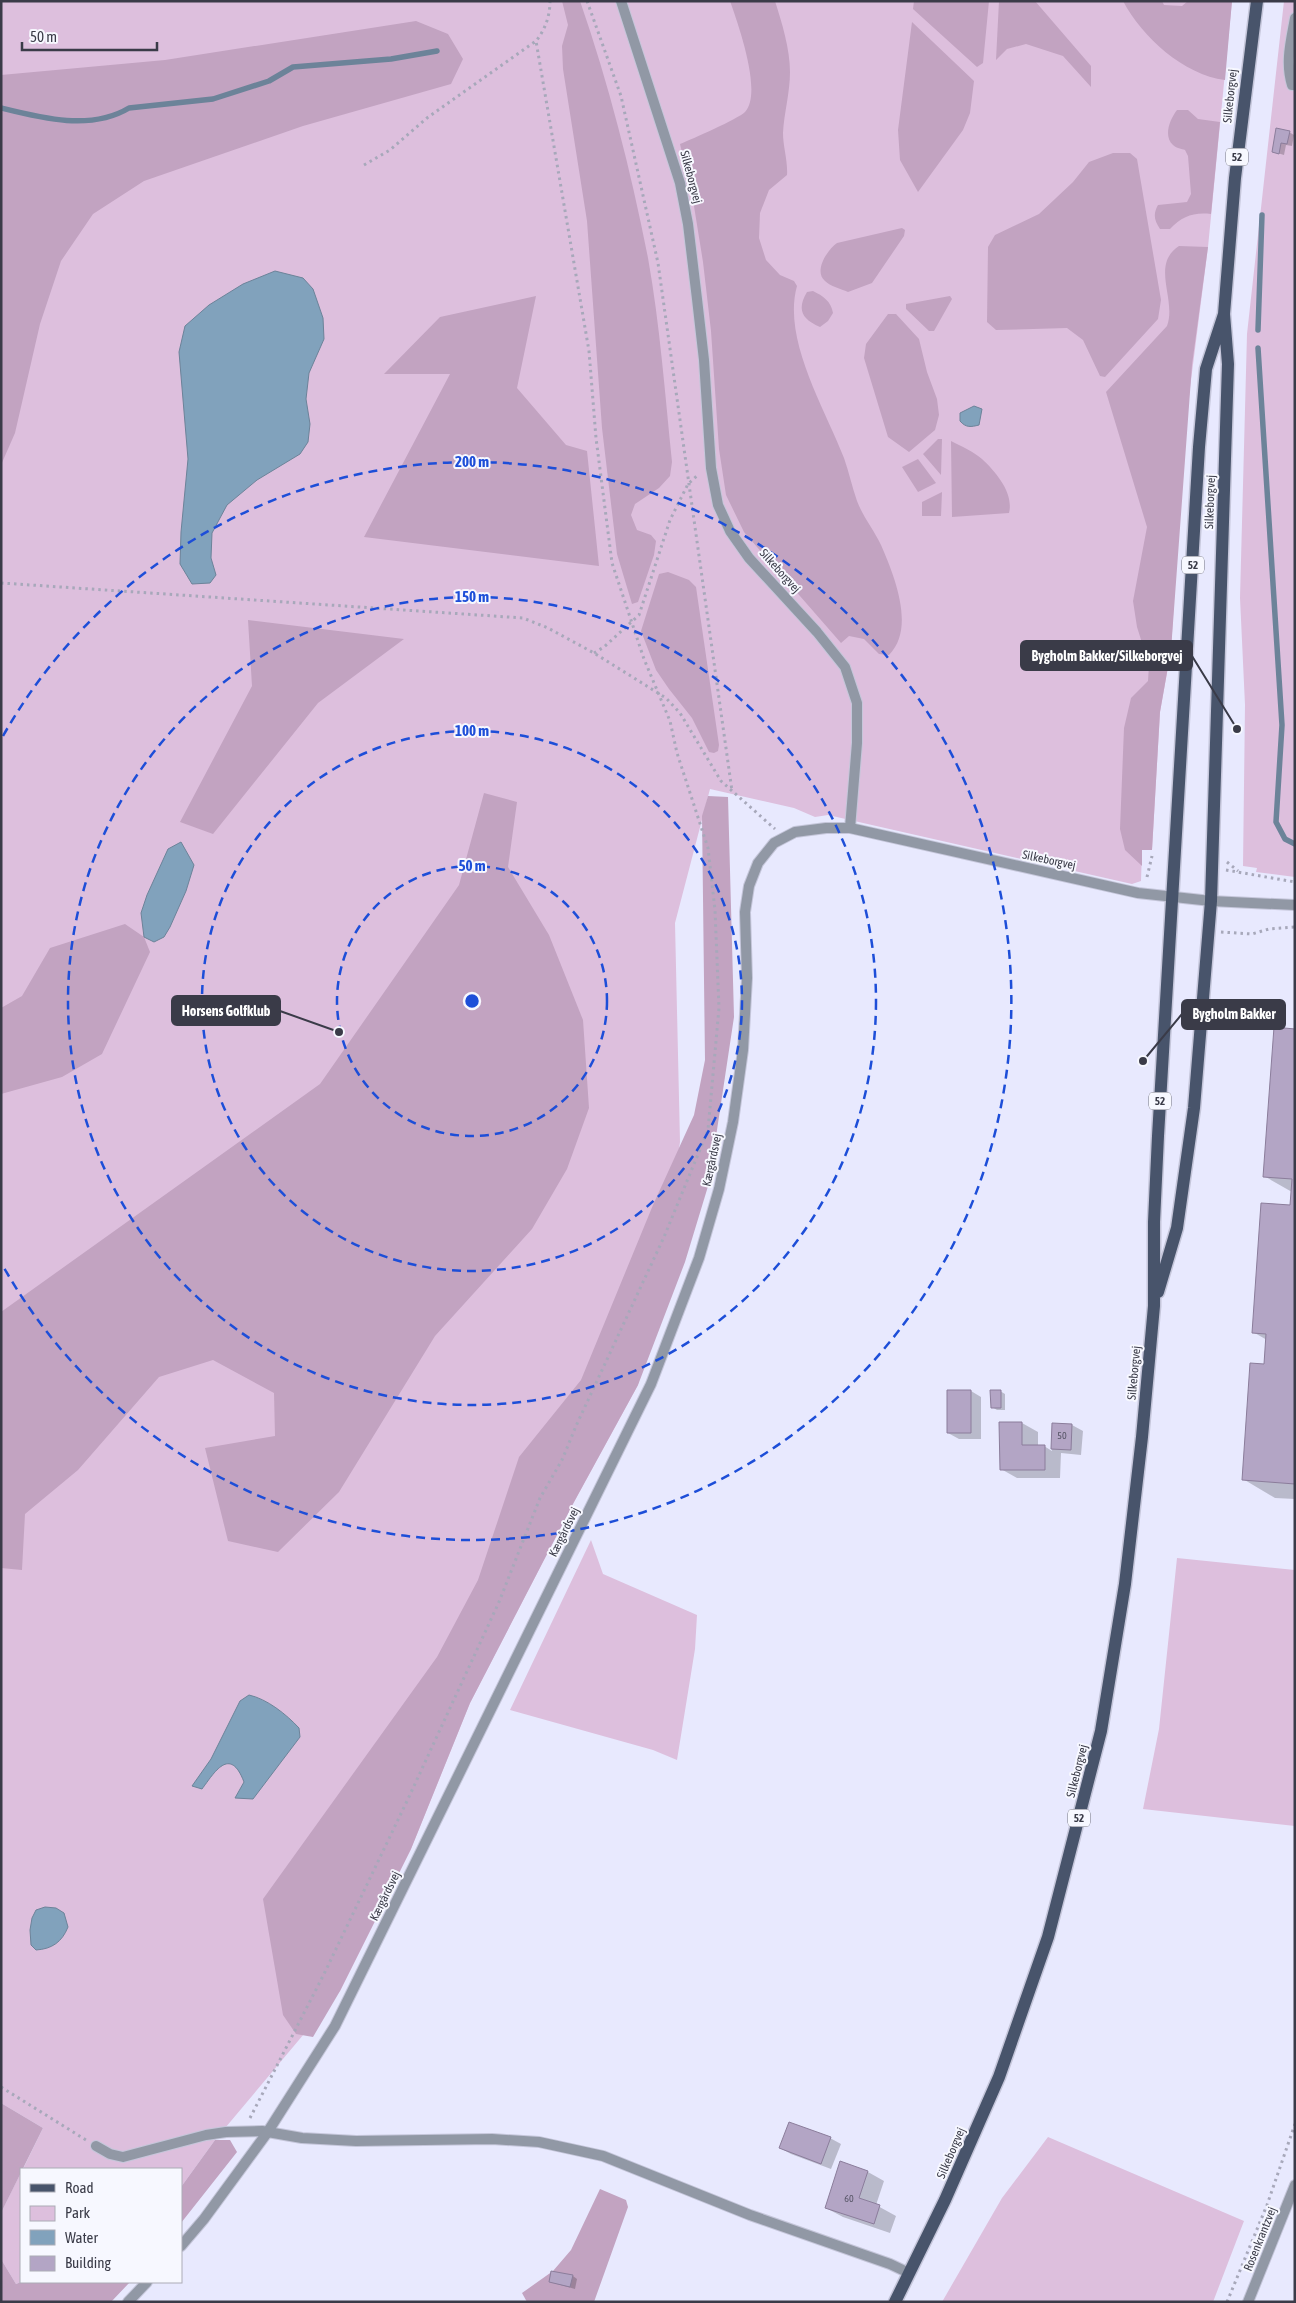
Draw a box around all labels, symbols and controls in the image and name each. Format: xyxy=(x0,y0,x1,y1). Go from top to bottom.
scale bar xyxy=(22,20,158,52)
text: 50 m xyxy=(30,28,57,45)
street label: Silkeborgvej xyxy=(1220,68,1240,124)
road number: 52 xyxy=(1226,148,1248,166)
street label: Silkeborgvej xyxy=(677,149,705,205)
text: 200 m xyxy=(455,453,489,470)
street label: Silkeborgvej xyxy=(1202,475,1218,529)
street label: Silkeborgvej xyxy=(757,546,803,596)
road number: 52 xyxy=(1182,556,1204,574)
text: 150 m xyxy=(455,588,489,605)
callout: Bygholm Bakker/Silkeborgvej xyxy=(1021,641,1192,670)
text: Bygholm Bakker/Silkeborgvej xyxy=(1031,648,1183,664)
text: 100 m xyxy=(455,722,489,739)
street label: Silkeborgvej xyxy=(1021,848,1077,872)
text: 50 m xyxy=(459,857,486,874)
centre of rings xyxy=(463,992,481,1010)
callout: Horsens Golfklub xyxy=(172,996,280,1025)
callout: Bygholm Bakker xyxy=(1182,1000,1285,1029)
text: Horsens Golfklub xyxy=(182,1003,271,1019)
text: Bygholm Bakker xyxy=(1192,1006,1276,1022)
road number: 52 xyxy=(1149,1092,1171,1110)
street label: Kærgårdsvej xyxy=(700,1132,724,1188)
street label: Silkeborgvej xyxy=(1125,1345,1143,1401)
house number: 50 xyxy=(1057,1430,1067,1441)
street label: Kærgårdsvej xyxy=(546,1505,582,1559)
street label: Silkeborgvej xyxy=(1064,1743,1090,1799)
road number: 52 xyxy=(1068,1810,1090,1826)
street label: Kærgårdsvej xyxy=(367,1869,403,1923)
street label: Silkeborgvej xyxy=(934,2125,968,2181)
legend xyxy=(20,2168,182,2283)
text: Road xyxy=(65,2179,94,2196)
house number: 60 xyxy=(844,2193,854,2204)
text: Park xyxy=(65,2204,90,2221)
street label: Rosenkrantzvej xyxy=(1241,2205,1279,2273)
text: Water xyxy=(65,2229,98,2246)
text: Building xyxy=(65,2254,111,2271)

